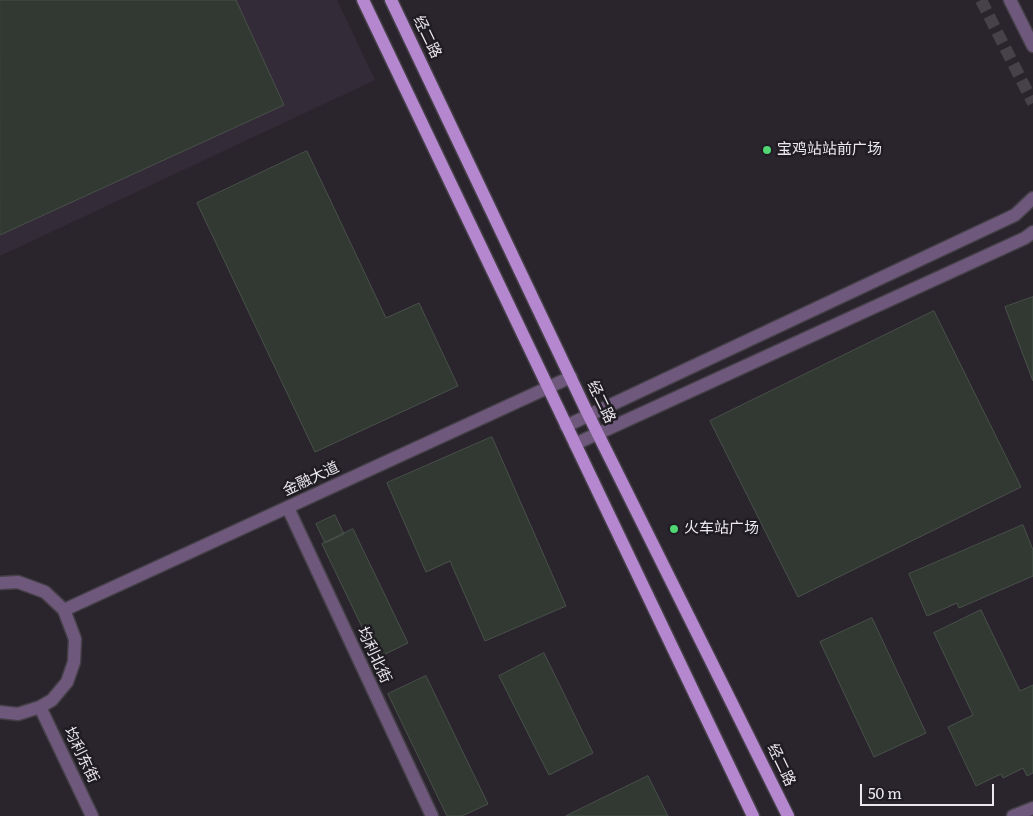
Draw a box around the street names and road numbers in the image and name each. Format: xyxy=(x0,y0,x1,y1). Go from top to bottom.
street label: 经二路 xyxy=(409,13,445,61)
street label: 经二路 xyxy=(583,378,619,426)
street label: 金融大道 xyxy=(280,458,342,500)
street label: 均利北街 xyxy=(353,624,395,686)
street label: 均利东街 xyxy=(60,724,102,786)
street label: 经二路 xyxy=(763,741,799,789)

